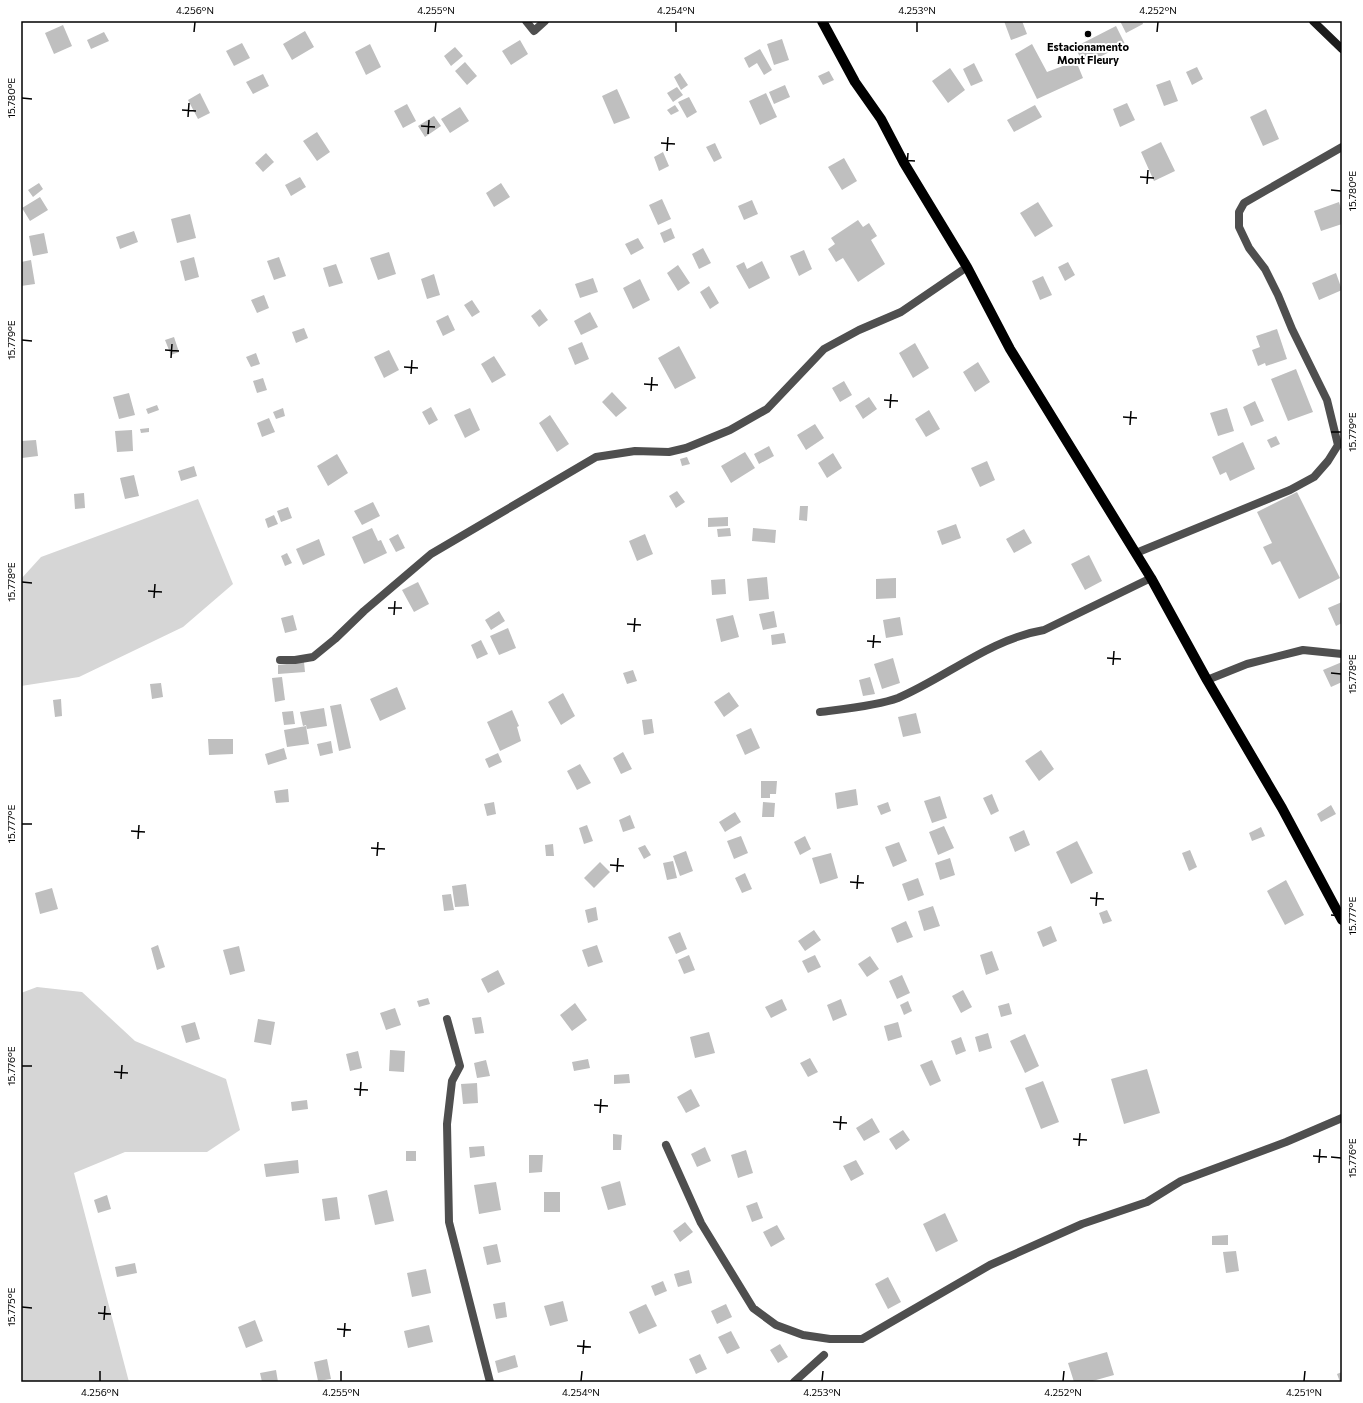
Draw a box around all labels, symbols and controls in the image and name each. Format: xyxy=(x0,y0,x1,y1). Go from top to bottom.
text: 4.256°N xyxy=(176,4,214,16)
text: 4.255°N xyxy=(417,4,455,16)
text: 4.254°N xyxy=(657,4,695,16)
text: 4.253°N xyxy=(898,4,936,16)
text: 4.252°N xyxy=(1139,4,1177,16)
marker: Estacionamento Mont Fleury xyxy=(1083,29,1093,39)
place label: Estacionamento Mont Fleury xyxy=(1047,40,1129,66)
text: 15.780°E xyxy=(5,78,17,118)
text: 15.780°E xyxy=(1346,171,1358,211)
text: 15.779°E xyxy=(5,320,17,360)
text: 15.779°E xyxy=(1346,412,1358,452)
text: 15.778°E xyxy=(5,562,17,602)
text: 15.778°E xyxy=(1346,654,1358,694)
text: 15.777°E xyxy=(5,805,17,843)
text: 15.777°E xyxy=(1346,897,1358,935)
text: 15.776°E xyxy=(5,1046,17,1086)
text: 15.776°E xyxy=(1346,1138,1358,1178)
text: 15.775°E xyxy=(5,1287,17,1327)
text: 4.256°N xyxy=(81,1386,119,1398)
text: 4.255°N xyxy=(322,1386,360,1398)
text: 4.254°N xyxy=(562,1386,600,1398)
text: 4.253°N xyxy=(803,1386,841,1398)
text: 4.252°N xyxy=(1044,1386,1082,1398)
text: 4.251°N xyxy=(1286,1386,1322,1398)

